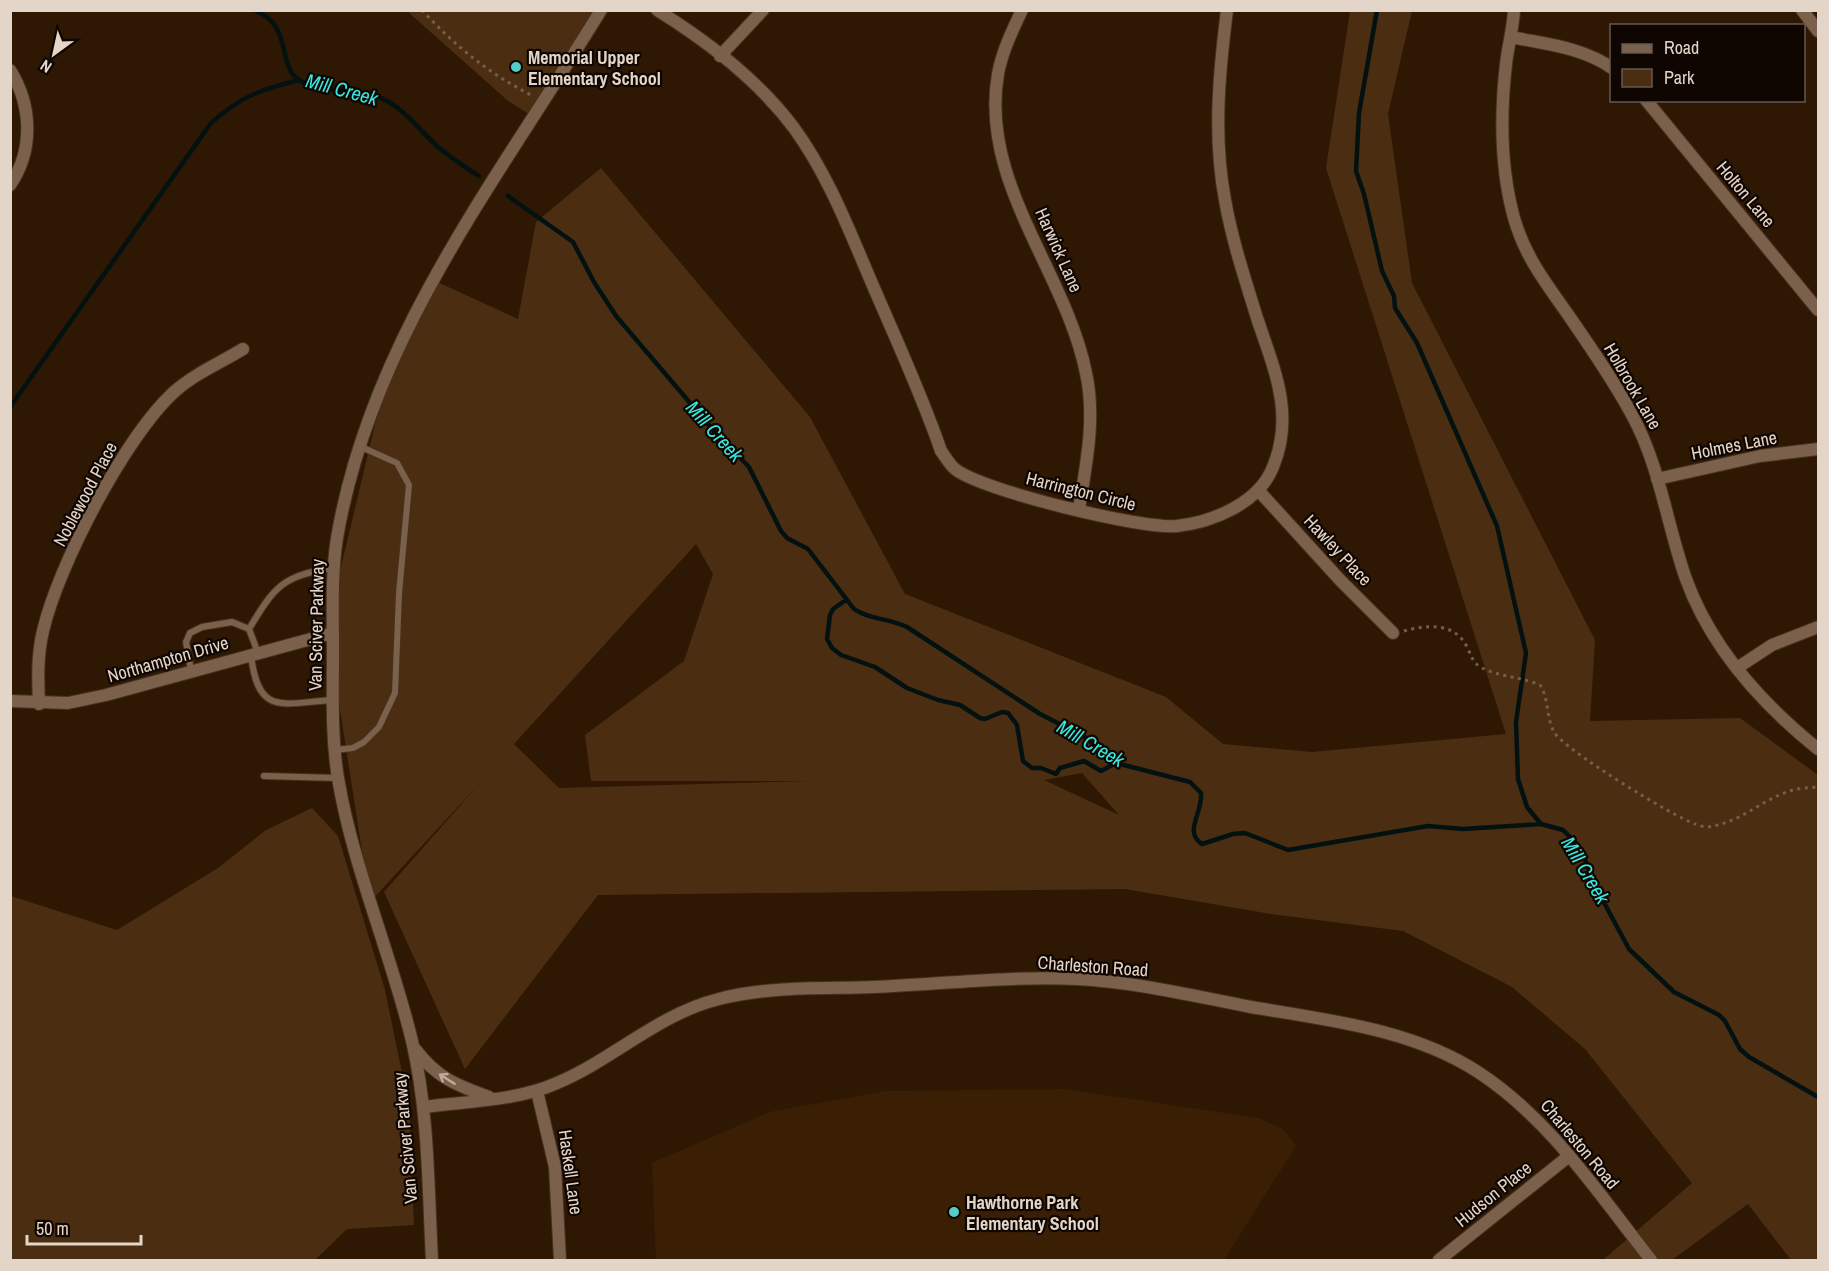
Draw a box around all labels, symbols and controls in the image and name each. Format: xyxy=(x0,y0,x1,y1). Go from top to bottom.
north arrow xyxy=(24,24,84,84)
legend xyxy=(1610,24,1805,102)
text: Road xyxy=(1664,35,1699,60)
place label: Memorial Upper Elementary School xyxy=(528,45,661,91)
text: N xyxy=(36,55,56,78)
marker: Memorial Upper Elementary School xyxy=(509,60,523,74)
text: Park xyxy=(1664,65,1695,90)
water label: Mill Creek xyxy=(303,66,382,112)
street label: Holton Lane xyxy=(1711,155,1781,233)
street label: Harwick Lane xyxy=(1029,204,1089,296)
street label: Holbrook Lane xyxy=(1598,338,1668,434)
water label: Mill Creek xyxy=(680,395,750,468)
street label: Holmes Lane xyxy=(1689,424,1779,466)
street label: Noblewood Place xyxy=(47,437,123,551)
street label: Harrington Circle xyxy=(1023,465,1139,517)
street label: Hawley Place xyxy=(1298,509,1378,591)
street label: Van Sciver Parkway xyxy=(302,558,330,691)
street label: Northampton Drive xyxy=(105,630,231,688)
water label: Mill Creek xyxy=(1052,713,1130,774)
water label: Mill Creek xyxy=(1555,831,1617,909)
street label: Charleston Road xyxy=(1037,950,1149,982)
street label: Van Sciver Parkway xyxy=(387,1071,423,1205)
one-way arrow xyxy=(439,1073,456,1085)
street label: Charleston Road xyxy=(1535,1094,1625,1194)
street label: Haskell Lane xyxy=(553,1128,589,1216)
street label: Hudson Place xyxy=(1449,1155,1537,1233)
place label: Hawthorne Park Elementary School xyxy=(966,1190,1099,1236)
marker: Hawthorne Park Elementary School xyxy=(947,1205,961,1219)
scale bar xyxy=(27,1208,141,1246)
text: 50 m xyxy=(36,1216,69,1241)

